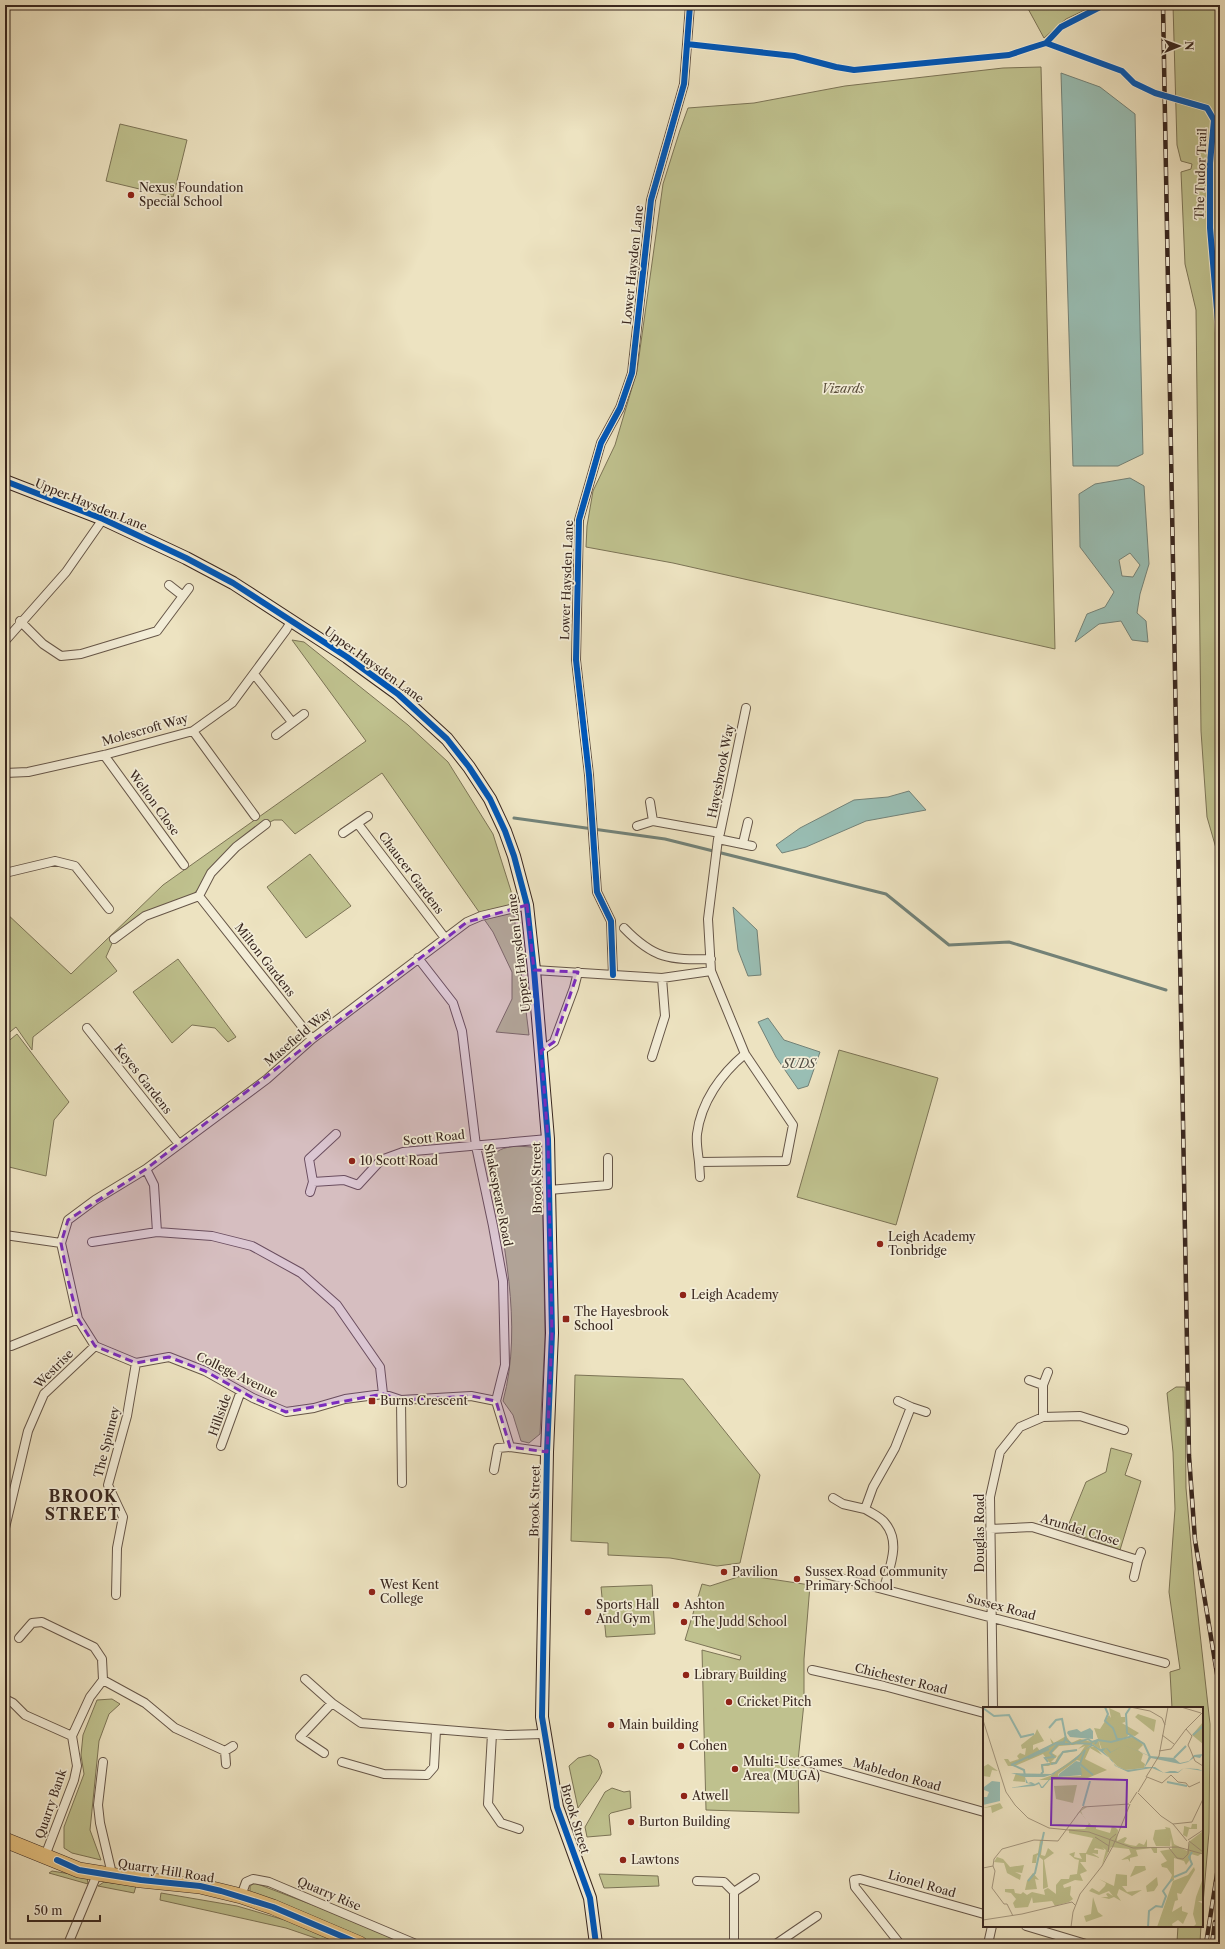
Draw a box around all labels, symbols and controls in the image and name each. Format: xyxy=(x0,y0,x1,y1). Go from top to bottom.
north arrow xyxy=(1159,26,1199,66)
text: N xyxy=(1182,41,1196,51)
street label: The Tudor Trail xyxy=(1191,128,1210,220)
place label: Nexus Foundation Special School xyxy=(139,180,244,209)
marker: Nexus Foundation Special School xyxy=(126,190,136,200)
street label: Lower Haysden Lane xyxy=(619,204,646,326)
park label: Vizards xyxy=(822,381,865,396)
street label: Upper Haysden Lane xyxy=(33,475,150,534)
street label: Lower Haysden Lane xyxy=(557,519,576,640)
street label: Upper Haysden Lane xyxy=(322,623,427,706)
street label: Molescroft Way xyxy=(100,710,190,749)
street label: Hayesbrook Way xyxy=(704,722,737,819)
street label: Welton Close xyxy=(125,766,183,838)
street label: Chaucer Gardens xyxy=(376,829,447,917)
street label: Upper Haysden Lane xyxy=(504,893,533,1013)
street label: Milton Gardens xyxy=(232,920,299,999)
street label: Masefield Way xyxy=(261,1004,335,1069)
street label: Keyes Gardens xyxy=(111,1041,175,1117)
water label: SUDS xyxy=(781,1055,817,1071)
street label: Scott Road xyxy=(402,1127,466,1148)
street label: Brook Street xyxy=(528,1141,545,1214)
street label: Shakespeare Road xyxy=(481,1142,516,1248)
place label: 10 Scott Road xyxy=(360,1153,439,1168)
marker: 10 Scott Road xyxy=(347,1156,357,1166)
place label: Leigh Academy Tonbridge xyxy=(888,1229,976,1258)
marker: Leigh Academy Tonbridge xyxy=(875,1239,885,1249)
place label: Leigh Academy xyxy=(691,1287,779,1302)
marker: Leigh Academy xyxy=(678,1290,688,1300)
place label: The Hayesbrook School xyxy=(574,1304,670,1333)
marker: The Hayesbrook School xyxy=(561,1314,571,1324)
street label: Westrise xyxy=(30,1346,76,1392)
street label: College Avenue xyxy=(194,1348,281,1401)
street label: Hillside xyxy=(205,1391,234,1438)
place label: Burns Crescent xyxy=(380,1393,468,1408)
marker: Burns Crescent xyxy=(367,1396,377,1406)
street label: The Spinney xyxy=(90,1404,123,1479)
street label: Brook Street xyxy=(526,1464,543,1537)
district label: BROOK STREET xyxy=(45,1486,121,1524)
street label: Douglas Road xyxy=(972,1493,987,1572)
street label: Arundel Close xyxy=(1038,1510,1122,1549)
place label: Pavilion xyxy=(732,1564,778,1579)
place label: Sussex Road Community Primary School xyxy=(805,1564,948,1593)
marker: Pavilion xyxy=(719,1567,729,1577)
marker: Sussex Road Community Primary School xyxy=(792,1574,802,1584)
place label: West Kent College xyxy=(379,1577,440,1606)
marker: West Kent College xyxy=(367,1587,377,1597)
street label: Sussex Road xyxy=(965,1590,1038,1623)
place label: Sports Hall And Gym xyxy=(595,1597,660,1626)
place label: Ashton xyxy=(683,1597,725,1612)
marker: Ashton xyxy=(671,1600,681,1610)
marker: Sports Hall And Gym xyxy=(583,1607,593,1617)
place label: The Judd School xyxy=(692,1614,787,1629)
marker: The Judd School xyxy=(679,1617,689,1627)
street label: Chichester Road xyxy=(853,1660,950,1697)
place label: Library Building xyxy=(694,1667,787,1682)
marker: Library Building xyxy=(681,1670,691,1680)
place label: Cricket Pitch xyxy=(737,1694,812,1709)
marker: Cricket Pitch xyxy=(724,1697,734,1707)
inset map xyxy=(983,1707,1203,1927)
place label: Main building xyxy=(619,1717,699,1732)
marker: Main building xyxy=(606,1720,616,1730)
place label: Cohen xyxy=(689,1738,728,1753)
marker: Cohen xyxy=(676,1741,686,1751)
place label: Multi-Use Games Area (MUGA) xyxy=(742,1754,842,1783)
street label: Mabledon Road xyxy=(851,1755,944,1794)
marker: Multi-Use Games Area (MUGA) xyxy=(730,1764,740,1774)
street label: Quarry Bank xyxy=(32,1766,70,1841)
street label: Brook Street xyxy=(558,1782,593,1856)
place label: Atwell xyxy=(691,1788,729,1803)
marker: Atwell xyxy=(679,1791,689,1801)
place label: Burton Building xyxy=(639,1814,731,1829)
marker: Burton Building xyxy=(626,1817,636,1827)
place label: Lawtons xyxy=(631,1852,679,1867)
street label: Quarry Hill Road xyxy=(117,1855,216,1886)
marker: Lawtons xyxy=(618,1855,628,1865)
street label: Lionel Road xyxy=(887,1867,958,1901)
street label: Quarry Rise xyxy=(295,1873,364,1914)
scale bar xyxy=(28,1897,100,1923)
text: 50 m xyxy=(34,1903,63,1918)

